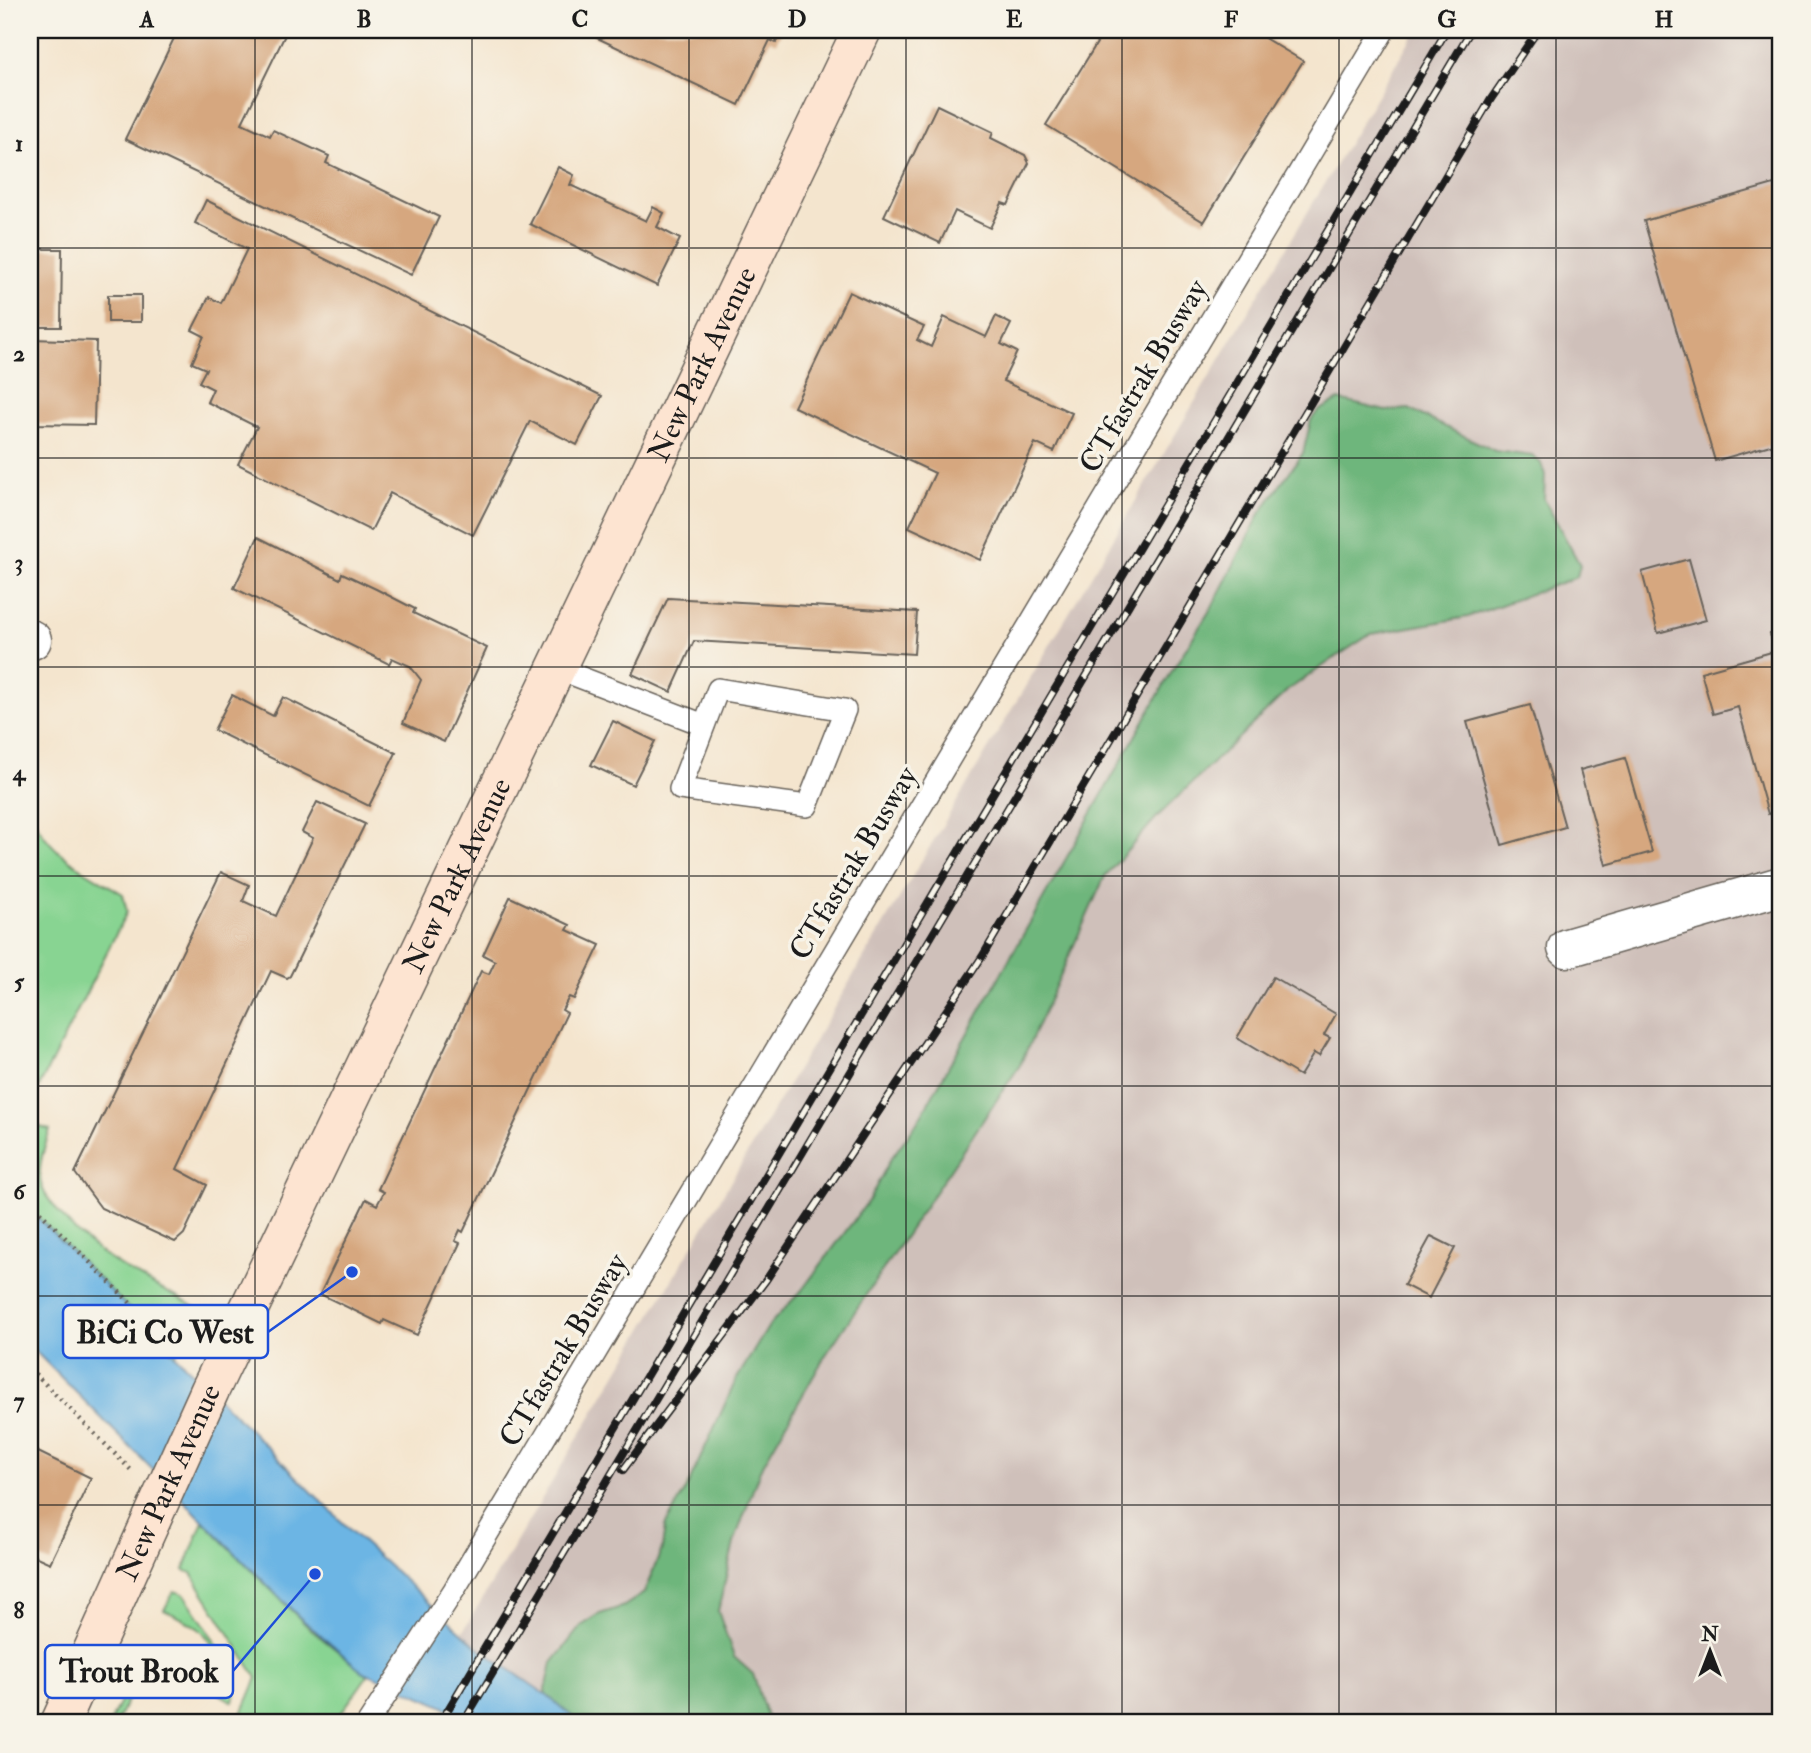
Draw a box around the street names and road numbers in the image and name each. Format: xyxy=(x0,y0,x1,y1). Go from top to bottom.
street label: New Park Avenue xyxy=(640,261,765,468)
street label: CTfastrak Busway xyxy=(1071,272,1216,480)
street label: CTfastrak Busway xyxy=(781,759,926,967)
street label: New Park Avenue xyxy=(395,772,520,979)
street label: CTfastrak Busway xyxy=(491,1246,636,1454)
street label: New Park Avenue xyxy=(109,1378,229,1587)

